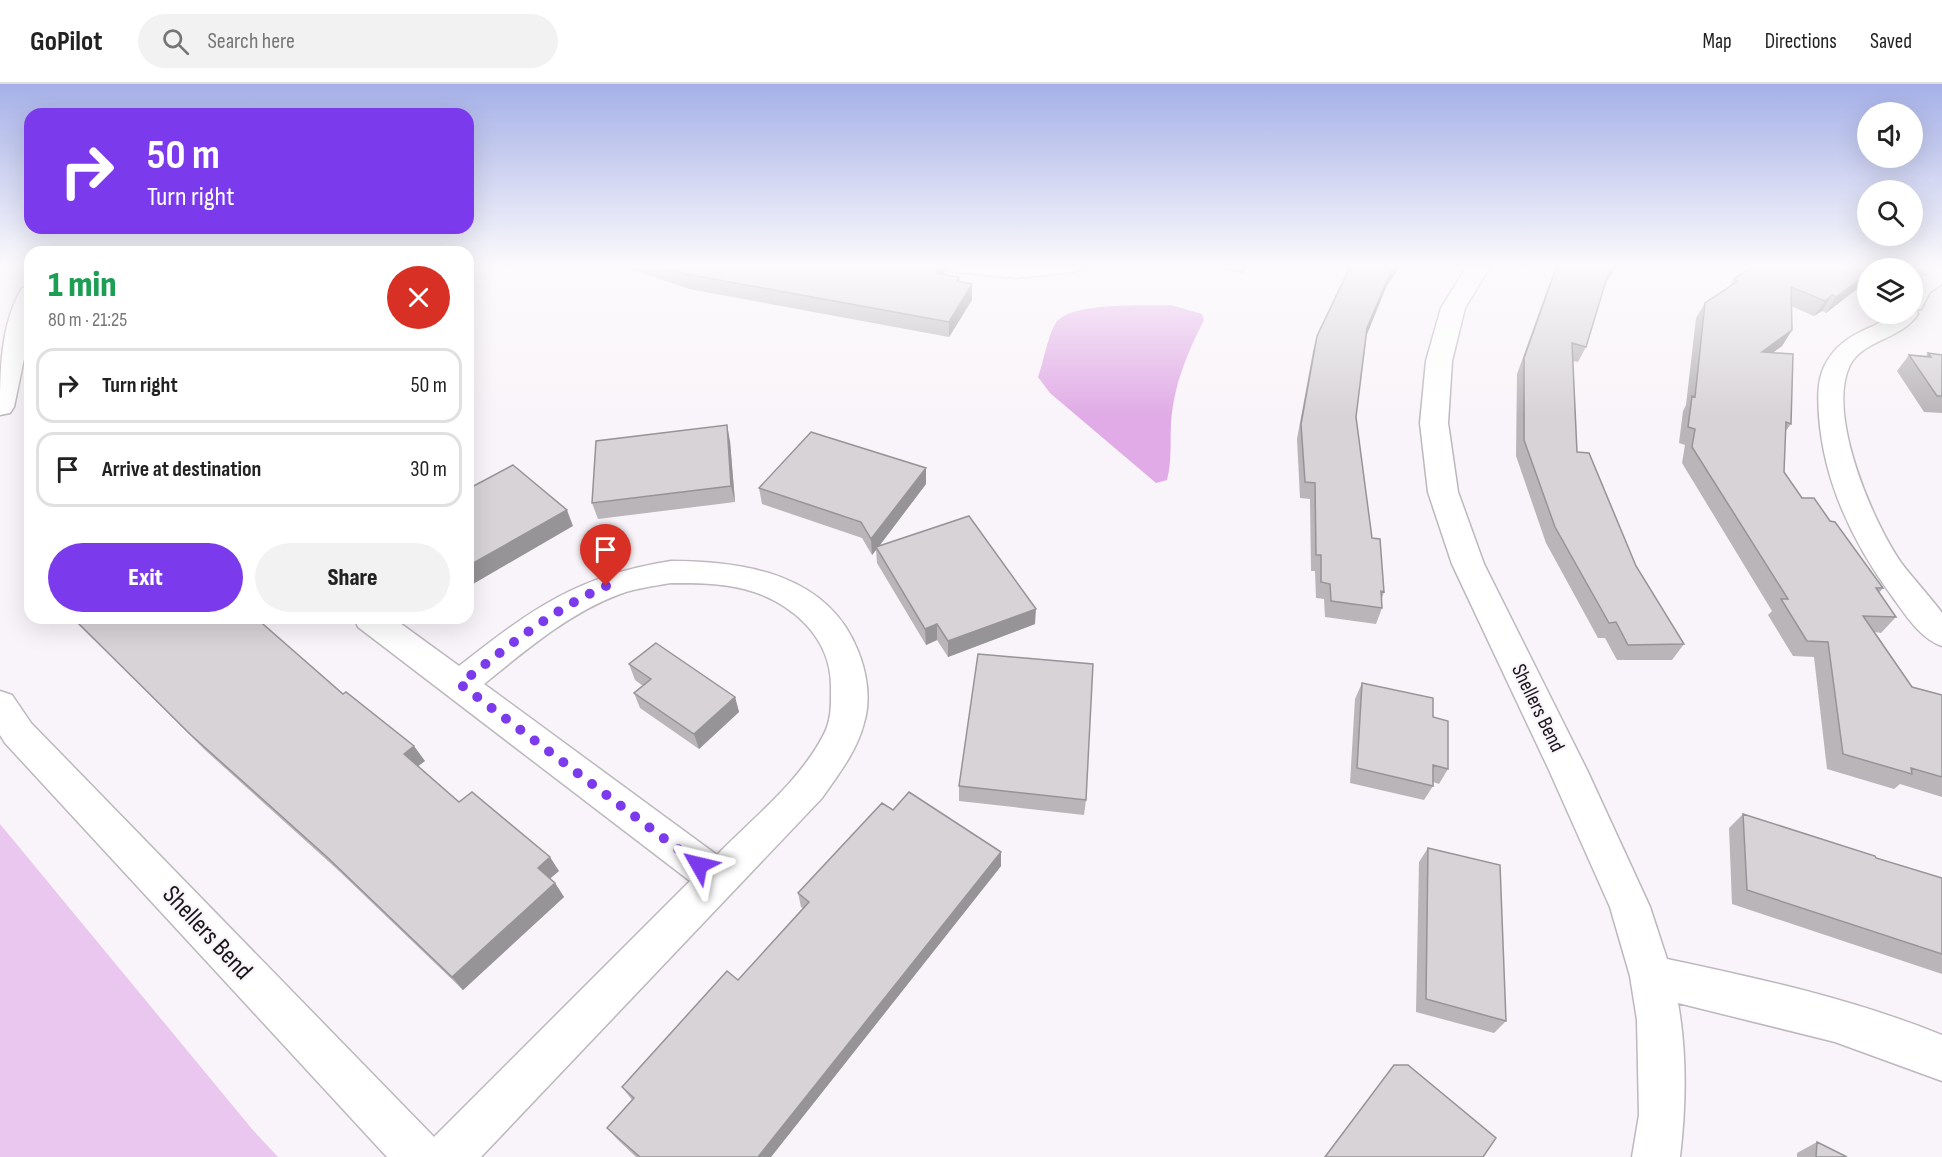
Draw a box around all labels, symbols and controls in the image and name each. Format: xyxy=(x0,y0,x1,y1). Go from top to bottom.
search box xyxy=(138,14,558,68)
text: GoPilot xyxy=(30,25,102,58)
icon: search xyxy=(159,25,192,58)
text: Search here xyxy=(207,28,295,55)
text: Map xyxy=(1702,29,1732,54)
text: Directions xyxy=(1765,29,1837,54)
text: Saved xyxy=(1870,29,1912,54)
map controls xyxy=(1857,102,1923,324)
button: sound xyxy=(1857,102,1923,168)
text: 50 m xyxy=(147,130,220,181)
icon: right xyxy=(48,132,126,210)
button: search xyxy=(1857,180,1923,246)
text: Turn right xyxy=(147,181,234,213)
button: layers xyxy=(1857,258,1923,324)
text: 1 min xyxy=(48,264,116,307)
button: close xyxy=(387,266,450,329)
text: 80 m · 21:25 xyxy=(48,308,127,332)
icon: right xyxy=(51,369,84,402)
text: Turn right xyxy=(102,372,178,399)
text: 50 m xyxy=(411,372,447,399)
icon: arrive xyxy=(51,453,84,486)
text: Arrive at destination xyxy=(102,456,261,483)
text: 30 m xyxy=(410,456,447,483)
pin xyxy=(580,524,631,586)
icon: arrive xyxy=(589,533,622,566)
button: Exit xyxy=(48,543,243,612)
button: Share xyxy=(255,543,450,612)
street label: Shellers Bend xyxy=(1506,660,1570,756)
position arrow xyxy=(667,833,731,897)
street label: Shellers Bend xyxy=(156,880,258,986)

